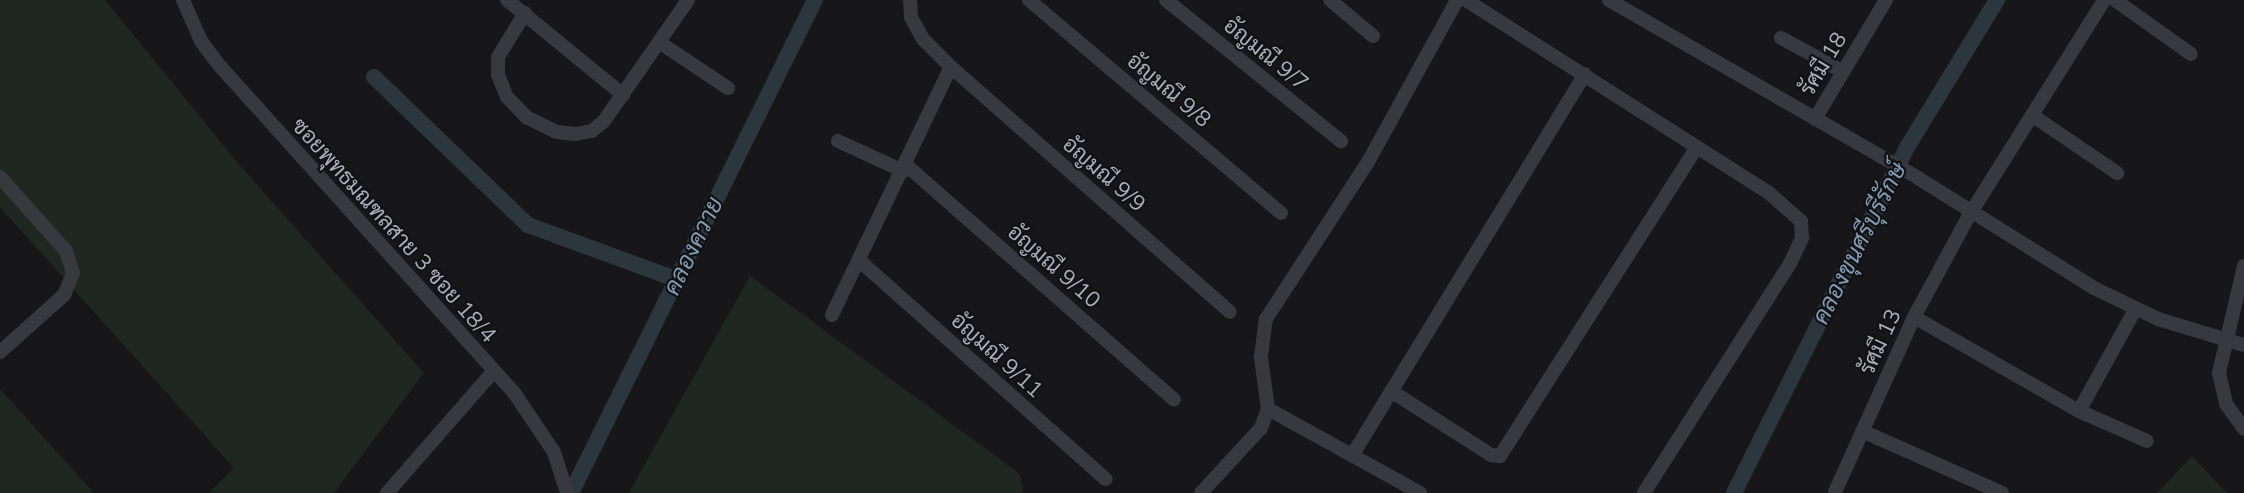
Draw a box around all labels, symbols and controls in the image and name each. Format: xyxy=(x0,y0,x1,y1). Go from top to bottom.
street label: อัญมณี 9/7 xyxy=(1218,12,1314,96)
street label: รัศมี 18 xyxy=(1794,27,1852,101)
street label: อัญมณี 9/8 xyxy=(1122,47,1216,133)
street label: ซอยพุทธมณฑลสาย 3 ซอย 18/4 xyxy=(286,112,502,348)
street label: อัญมณี 9/9 xyxy=(1057,131,1151,217)
water label: คลองขุนศรีบุรีรักษ์ xyxy=(1806,157,1912,329)
water label: คลองควาย xyxy=(657,192,729,300)
street label: อัญมณี 9/10 xyxy=(1002,218,1106,314)
street label: รัศมี 13 xyxy=(1853,305,1907,379)
street label: อัญมณี 9/11 xyxy=(946,307,1048,403)

